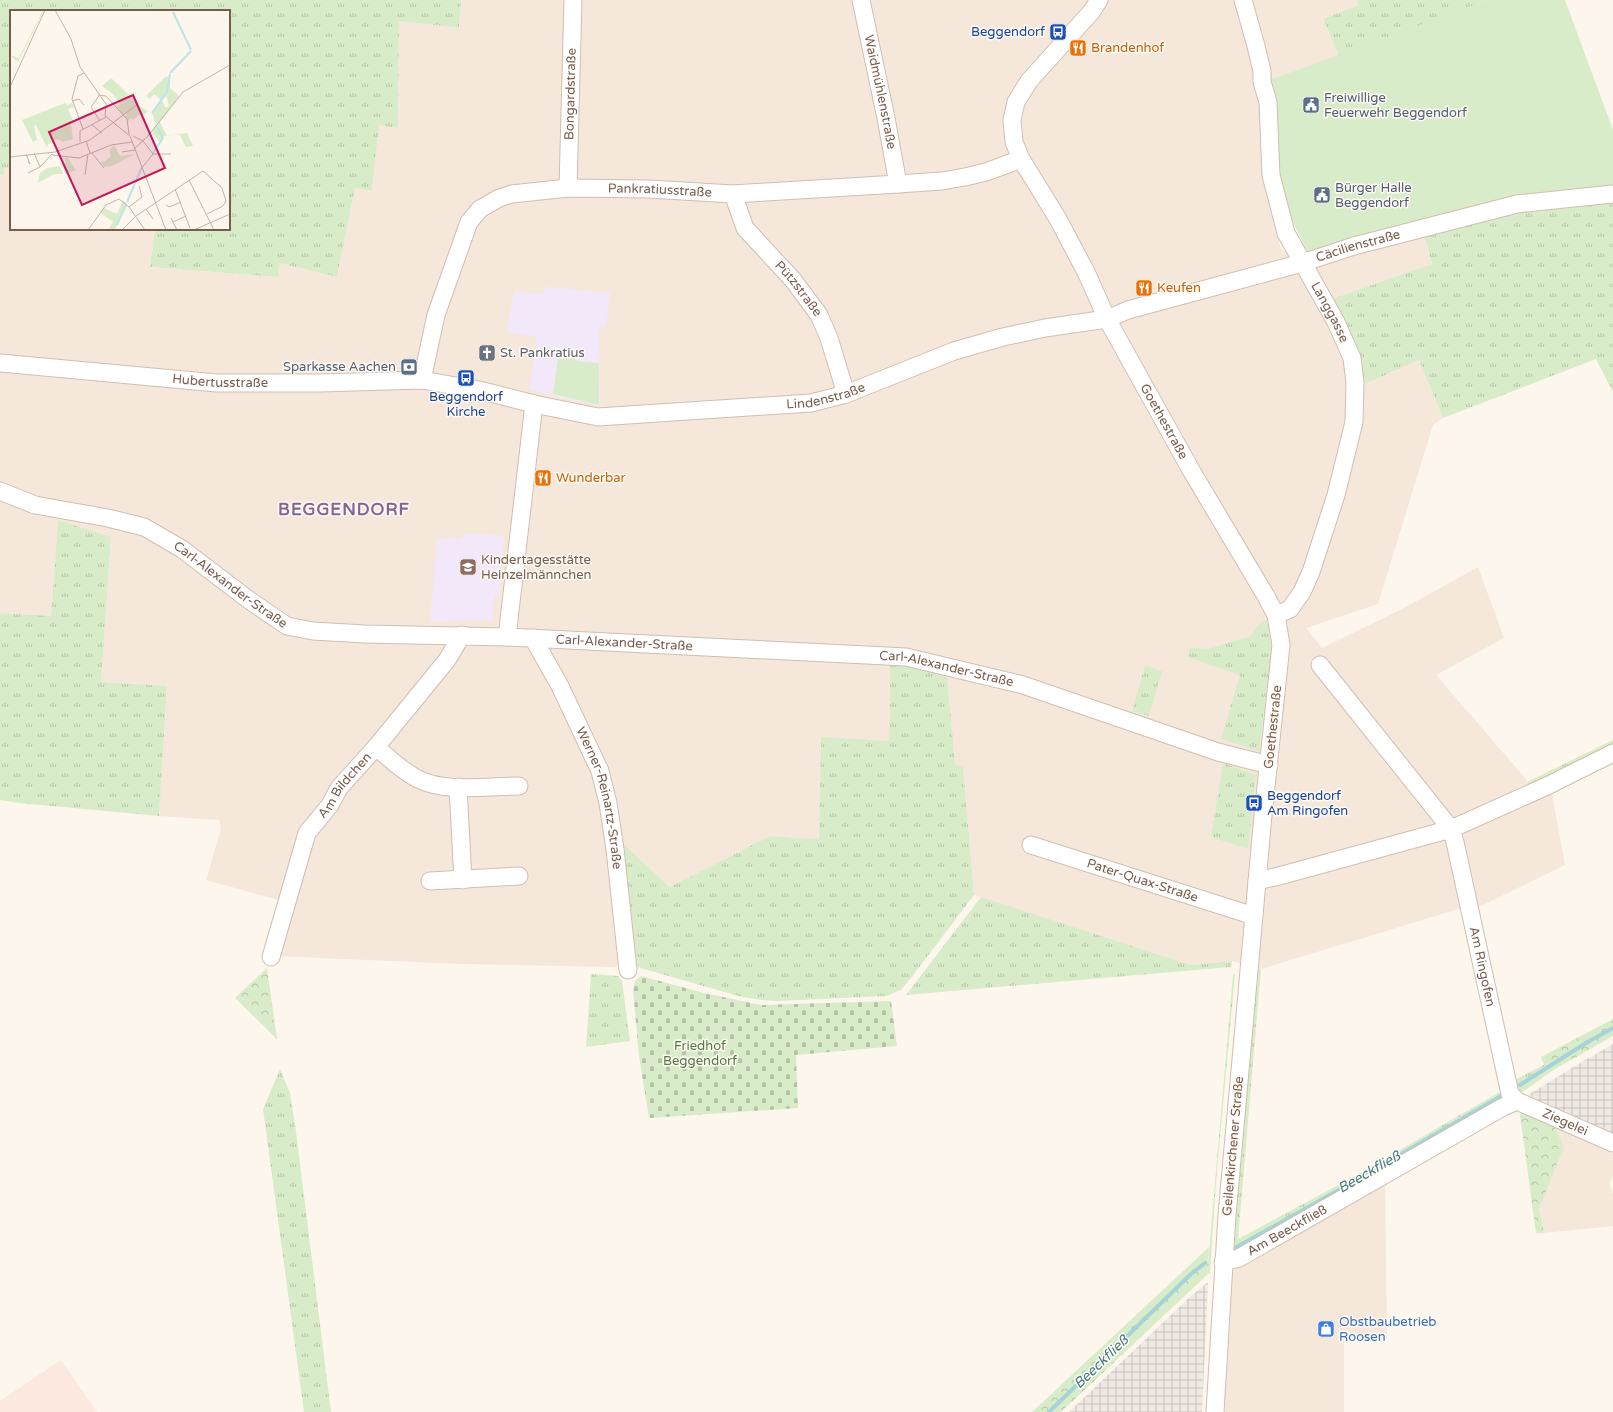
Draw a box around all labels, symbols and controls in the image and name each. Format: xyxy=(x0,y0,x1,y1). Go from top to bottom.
inset map xyxy=(10,10,230,230)
bus stop icon: Beggendorf xyxy=(1048,22,1068,42)
place label: Beggendorf xyxy=(971,24,1045,40)
street label: Waidmühlenstraße xyxy=(861,33,900,150)
restaurant icon: Brandenhof xyxy=(1068,38,1088,58)
place label: Brandenhof xyxy=(1091,40,1164,56)
street label: Bongardstraße xyxy=(561,48,580,140)
place label: Freiwillige Feuerwehr Beggendorf xyxy=(1324,90,1467,121)
public building icon: Freiwillige Feuerwehr Beggendorf xyxy=(1301,95,1321,115)
street label: Pankratiusstraße xyxy=(608,180,712,201)
place label: Bürger Halle Beggendorf xyxy=(1335,180,1412,211)
public building icon: Bürger Halle Beggendorf xyxy=(1312,185,1332,205)
street label: Cäcilienstraße xyxy=(1314,226,1402,266)
street label: Pützstraße xyxy=(771,258,825,320)
restaurant icon: Keufen xyxy=(1134,278,1154,298)
street label: Langgasse xyxy=(1307,279,1352,345)
place label: Keufen xyxy=(1157,280,1201,296)
church icon: St. Pankratius xyxy=(477,343,497,363)
place label: St. Pankratius xyxy=(500,345,585,361)
bank icon: Sparkasse Aachen xyxy=(399,357,419,377)
place label: Sparkasse Aachen xyxy=(283,359,396,375)
bus stop icon: Beggendorf Kirche xyxy=(456,368,476,388)
street label: Hubertusstraße xyxy=(172,371,268,391)
street label: Lindenstraße xyxy=(786,379,867,413)
street label: Goethestraße xyxy=(1137,381,1191,462)
place label: Beggendorf Kirche xyxy=(429,389,503,420)
restaurant icon: Wunderbar xyxy=(533,468,553,488)
place label: Wunderbar xyxy=(556,470,626,486)
district label: BEGGENDORF xyxy=(278,499,410,520)
street label: Carl-Alexander-Straße xyxy=(171,538,290,632)
place label: Kindertagesstätte Heinzelmännchen xyxy=(481,552,591,583)
school or university icon: Kindertagesstätte Heinzelmännchen xyxy=(458,557,478,577)
street label: Carl-Alexander-Straße xyxy=(555,631,693,654)
street label: Carl-Alexander-Straße xyxy=(879,648,1015,690)
street label: Goethestraße xyxy=(1261,684,1285,770)
street label: Werner-Reinartz-Straße xyxy=(572,724,625,870)
street label: Am Bildchen xyxy=(314,749,375,821)
place label: Beggendorf Am Ringofen xyxy=(1267,788,1348,819)
bus stop icon: Beggendorf Am Ringofen xyxy=(1244,793,1264,813)
street label: Pater-Quax-Straße xyxy=(1085,855,1200,906)
street label: Am Ringofen xyxy=(1466,925,1499,1008)
park label: Friedhof Beggendorf xyxy=(663,1038,737,1069)
street label: Geilenkirchener Straße xyxy=(1219,1075,1247,1217)
street label: Ziegelei xyxy=(1540,1105,1591,1139)
water label: Beeckfließ xyxy=(1335,1147,1405,1197)
street label: Am Beeckfließ xyxy=(1244,1201,1330,1260)
place label: Obstbaubetrieb Roosen xyxy=(1339,1314,1436,1345)
shop icon: Obstbaubetrieb Roosen xyxy=(1316,1319,1336,1339)
water label: Beeckfließ xyxy=(1070,1331,1133,1392)

